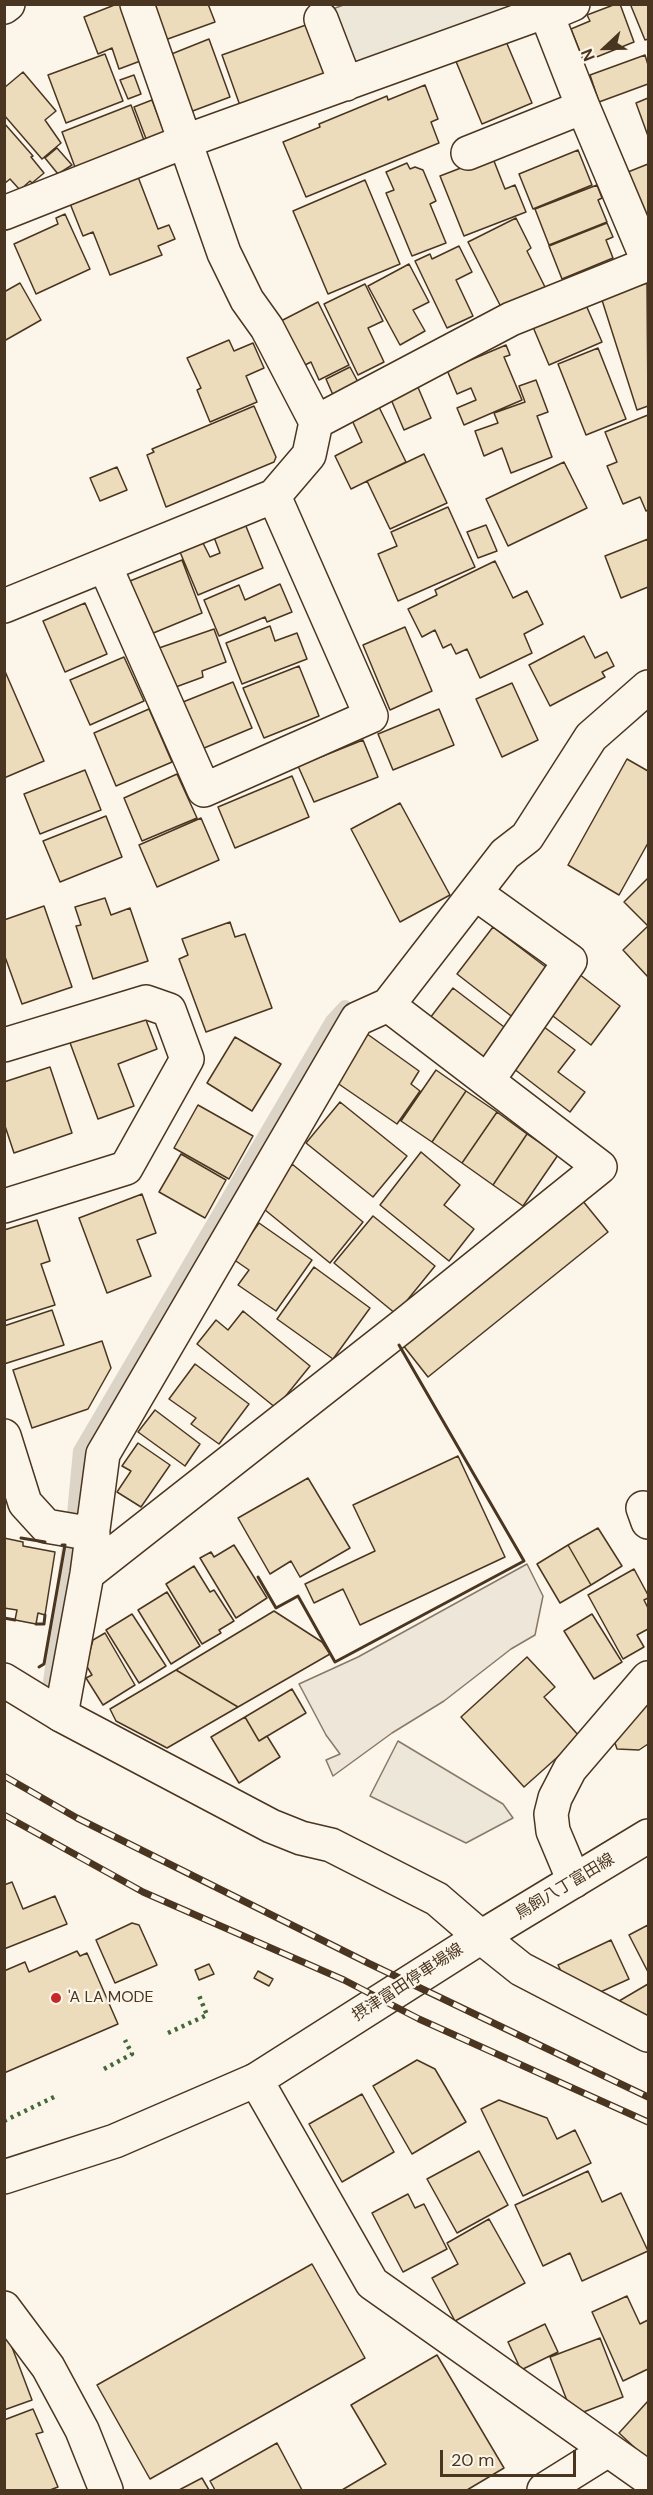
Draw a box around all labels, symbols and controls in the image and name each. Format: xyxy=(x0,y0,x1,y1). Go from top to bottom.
north arrow xyxy=(575,18,635,78)
text: N xyxy=(576,46,600,64)
street label: 鳥飼八丁富田線 xyxy=(512,1850,618,1924)
street label: 摂津富田停車場線 xyxy=(349,1940,467,2026)
place label: 'A LA MODE xyxy=(68,1988,154,2008)
marker: 'A LA MODE xyxy=(49,1991,63,2005)
scale bar xyxy=(443,2438,580,2476)
text: 20 m xyxy=(451,2448,494,2472)

